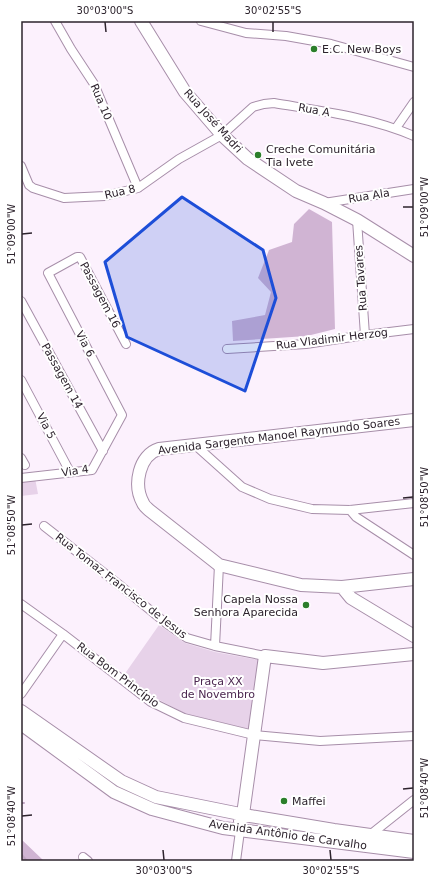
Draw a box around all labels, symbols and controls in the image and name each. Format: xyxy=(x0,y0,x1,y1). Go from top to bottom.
text: 30°03'00"S xyxy=(77,5,133,16)
text: 30°02'55"S xyxy=(245,5,301,16)
place label: E.C. New Boys xyxy=(322,43,401,56)
marker: E.C. New Boys xyxy=(309,44,319,54)
street label: Rua 10 xyxy=(88,82,114,122)
street label: Rua José Madri xyxy=(181,87,245,155)
street label: Rua A xyxy=(297,101,331,119)
place label: Creche Comunitária Tia Ivete xyxy=(265,143,376,169)
marker: Creche Comunitária Tia Ivete xyxy=(253,150,263,160)
text: 51°09'00"W xyxy=(419,177,430,237)
street label: Rua 8 xyxy=(103,182,137,202)
street label: Rua Ala xyxy=(347,186,391,206)
text: 51°09'00"W xyxy=(6,204,17,264)
street label: Rua Tavares xyxy=(352,244,370,311)
street label: Passagem 16 xyxy=(77,260,123,330)
street label: Rua Vladimir Herzog xyxy=(275,326,389,352)
street label: Via 6 xyxy=(73,329,97,359)
street label: Passagem 14 xyxy=(39,341,85,411)
street label: Via 5 xyxy=(34,411,58,441)
street label: Avenida Sargento Manoel Raymundo Soares xyxy=(157,415,401,457)
street label: Via 4 xyxy=(60,462,90,480)
text: 51°08'50"W xyxy=(419,467,430,527)
text: 51°08'50"W xyxy=(6,495,17,555)
street label: Rua Tomaz Francisco de Jesus xyxy=(53,531,190,642)
place label: Capela Nossa Senhora Aparecida xyxy=(194,593,298,619)
marker: Capela Nossa Senhora Aparecida xyxy=(301,600,311,610)
street label: Rua Bom Princípio xyxy=(74,640,162,710)
park label: Praça XX de Novembro xyxy=(181,675,255,701)
text: 51°08'40"W xyxy=(419,758,430,818)
text: 51°08'40"W xyxy=(6,786,17,846)
place label: Maffei xyxy=(292,795,326,808)
marker: Maffei xyxy=(279,796,289,806)
street label: Avenida Antônio de Carvalho xyxy=(208,817,368,853)
text: 30°03'00"S xyxy=(136,865,192,876)
text: 30°02'55"S xyxy=(303,865,359,876)

